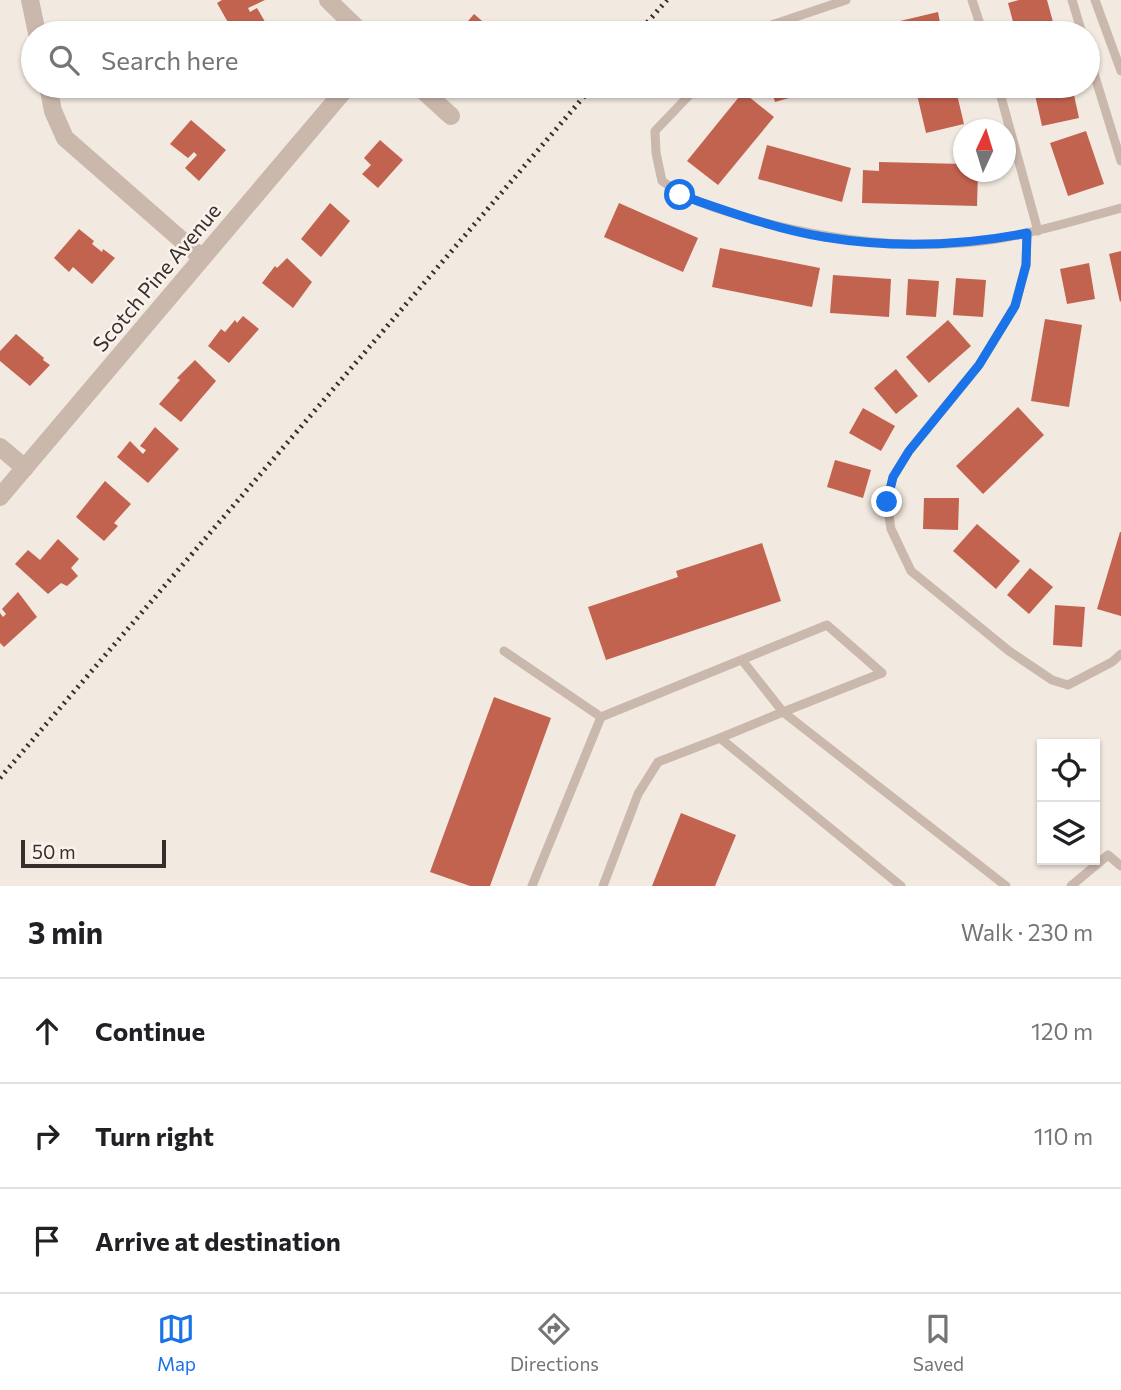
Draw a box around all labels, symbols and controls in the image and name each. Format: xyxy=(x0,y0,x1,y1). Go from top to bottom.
search box xyxy=(21,21,1100,98)
icon: search xyxy=(45,41,83,79)
text: Search here xyxy=(101,44,239,75)
north arrow xyxy=(953,119,1016,182)
route start xyxy=(664,179,695,210)
street label: Scotch Pine Avenue xyxy=(87,198,225,356)
route end xyxy=(871,486,902,517)
map controls xyxy=(1037,739,1100,865)
button: locate xyxy=(1037,739,1100,802)
button: layers xyxy=(1037,802,1100,865)
scale bar xyxy=(21,837,166,869)
text: 50 m xyxy=(32,840,76,863)
text: 3 min xyxy=(28,913,103,950)
text: Walk · 230 m xyxy=(961,918,1093,946)
icon: ahead xyxy=(28,1012,66,1050)
text: Continue xyxy=(95,1015,205,1046)
text: 120 m xyxy=(1031,1017,1093,1045)
icon: right xyxy=(28,1117,66,1155)
text: Turn right xyxy=(95,1120,214,1151)
text: 110 m xyxy=(1034,1122,1093,1150)
icon: arrive xyxy=(28,1222,66,1260)
text: Arrive at destination xyxy=(95,1225,341,1256)
tab: Map xyxy=(157,1310,196,1375)
tab: Directions xyxy=(510,1310,599,1375)
tab: Saved xyxy=(913,1310,964,1375)

